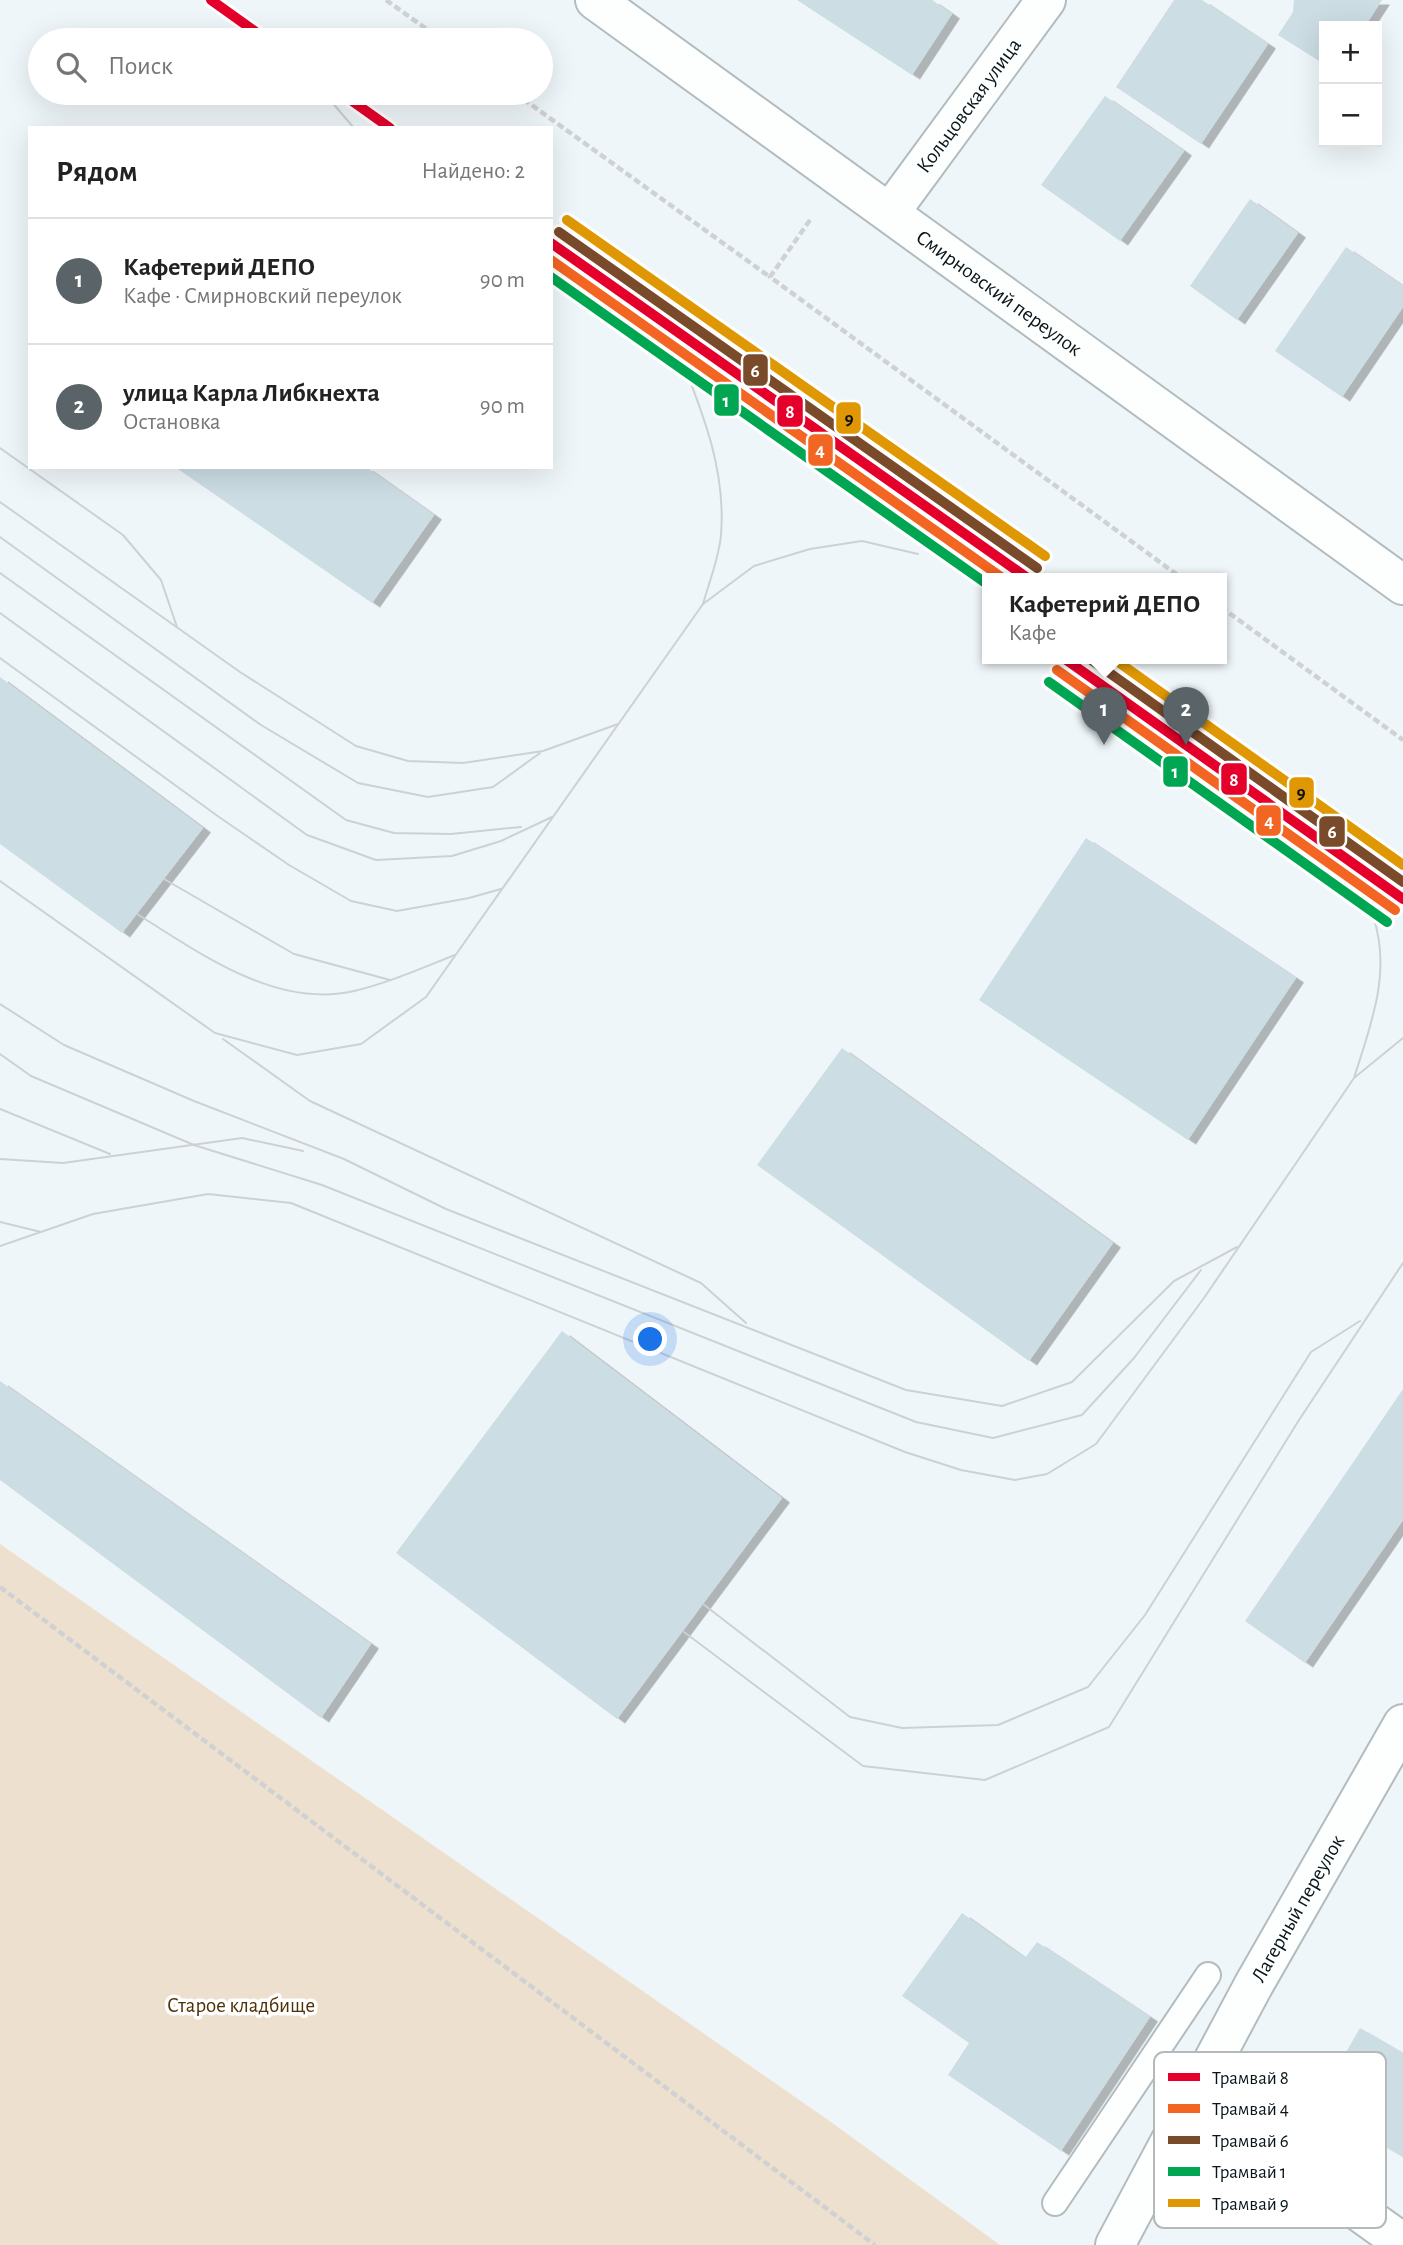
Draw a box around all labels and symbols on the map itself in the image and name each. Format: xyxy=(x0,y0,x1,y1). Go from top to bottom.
street label: Кольцовская улица xyxy=(913,34,1025,177)
street label: Смирновский переулок xyxy=(912,226,1086,360)
line badge: 6 xyxy=(742,353,769,387)
text: 6 xyxy=(750,362,760,381)
line badge: 1 xyxy=(713,383,740,417)
text: 1 xyxy=(723,392,729,411)
line badge: 8 xyxy=(776,394,804,428)
line badge: 9 xyxy=(835,401,862,435)
text: 8 xyxy=(785,403,795,422)
text: 9 xyxy=(844,410,854,429)
line badge: 4 xyxy=(807,433,834,467)
text: 4 xyxy=(815,441,825,460)
pin: 1 xyxy=(1081,687,1127,745)
pin: 2 xyxy=(1163,687,1209,745)
line badge: 1 xyxy=(1162,755,1189,788)
line badge: 8 xyxy=(1220,762,1248,796)
text: 1 xyxy=(1172,763,1178,782)
text: 8 xyxy=(1229,771,1239,790)
line badge: 9 xyxy=(1288,776,1315,809)
text: 9 xyxy=(1296,784,1306,803)
line badge: 4 xyxy=(1255,804,1282,837)
text: 4 xyxy=(1264,812,1274,831)
line badge: 6 xyxy=(1318,815,1346,848)
text: 6 xyxy=(1327,823,1337,842)
your location xyxy=(633,1322,667,1356)
street label: Лагерный переулок xyxy=(1248,1831,1348,1986)
park label: Старое кладбище xyxy=(167,1995,315,2016)
legend xyxy=(1154,2052,1386,2228)
text: Трамвай 8 xyxy=(1212,2069,1289,2088)
text: Трамвай 4 xyxy=(1212,2100,1289,2119)
text: Трамвай 6 xyxy=(1212,2132,1289,2151)
text: Трамвай 1 xyxy=(1212,2163,1286,2182)
text: Трамвай 9 xyxy=(1212,2195,1289,2214)

